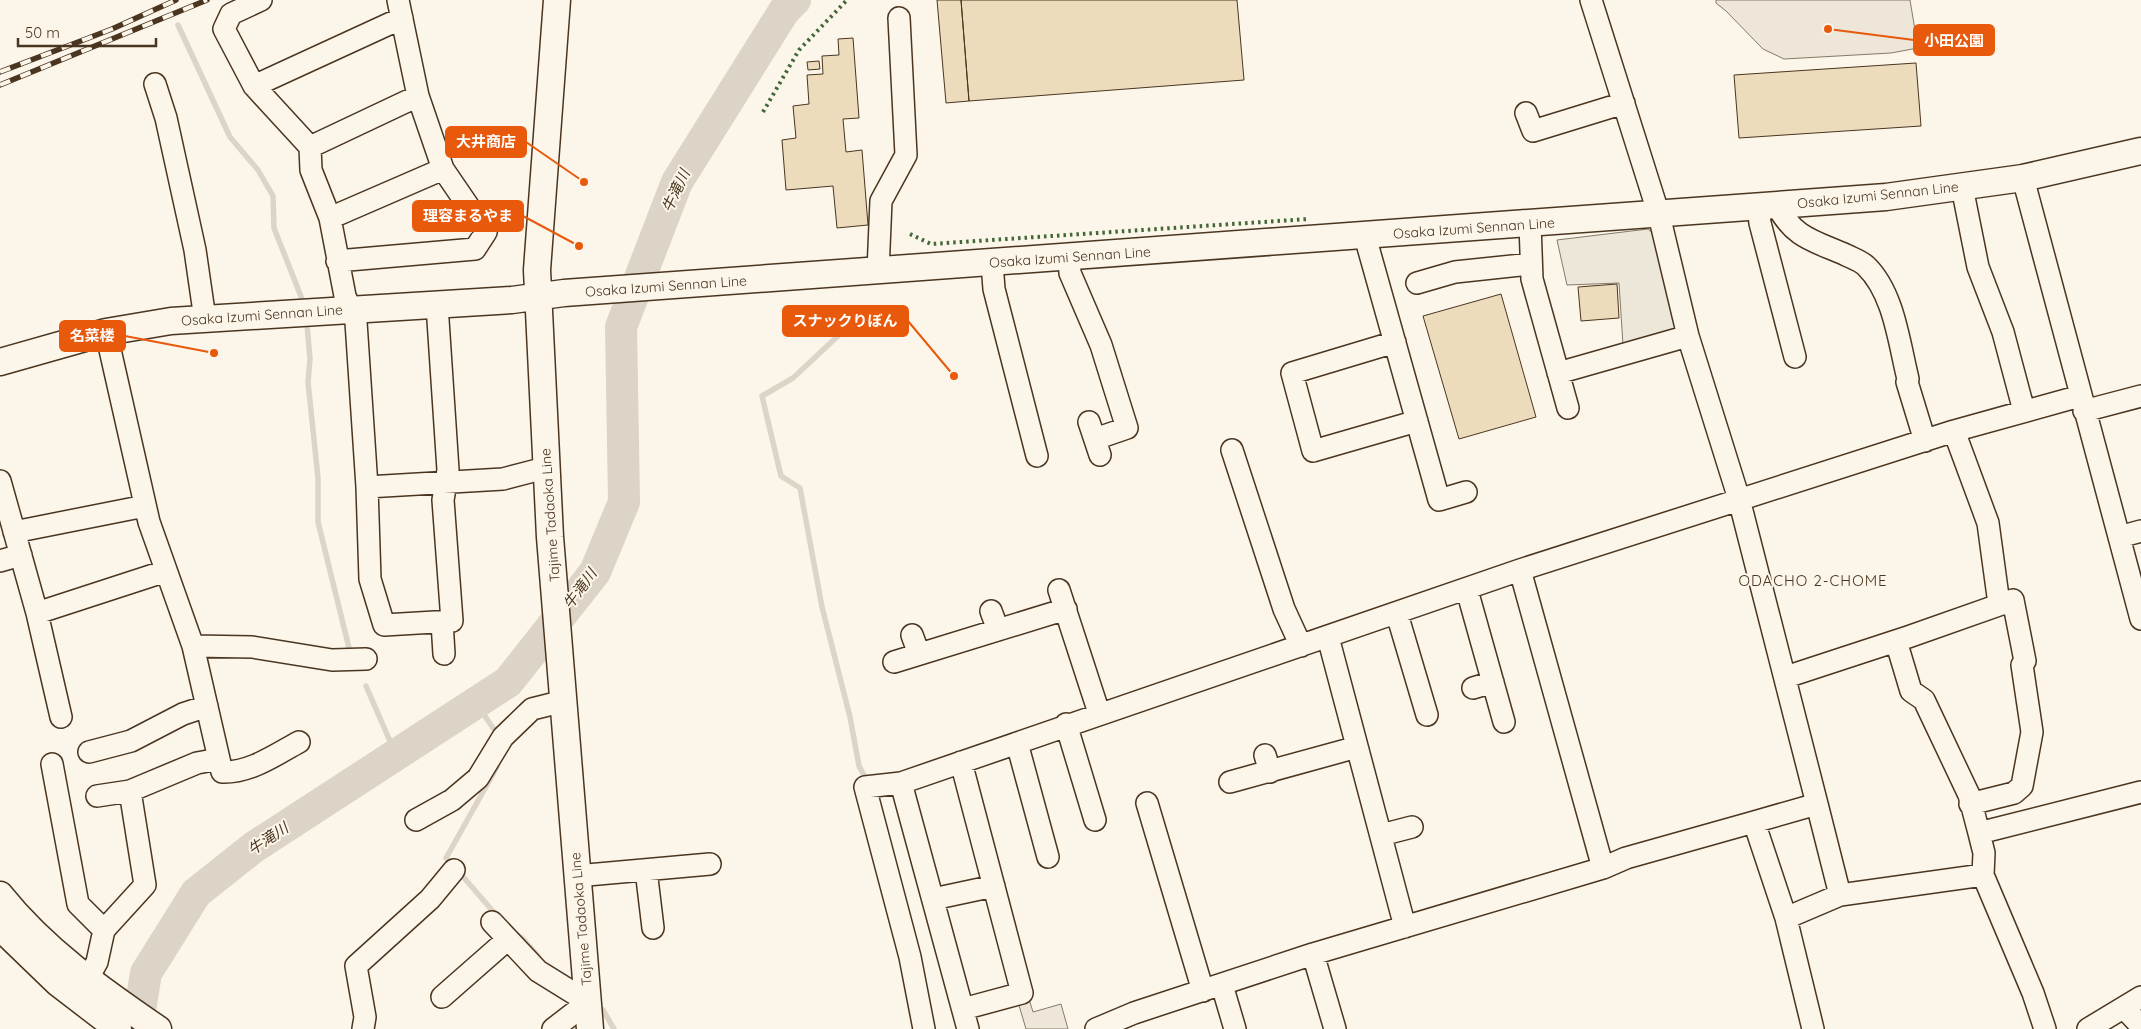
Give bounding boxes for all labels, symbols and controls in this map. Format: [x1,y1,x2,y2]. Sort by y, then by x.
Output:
scale bar [18,15,155,47]
text: 50 m [25,23,60,42]
callout: 小田公園 [1914,25,1994,55]
text: 小田公園 [1924,31,1984,50]
callout: 大井商店 [446,127,526,157]
text: 大井商店 [456,132,516,151]
water label: 牛滝川 [657,165,695,215]
street label: Osaka Izumi Sennan Line [1796,178,1960,212]
callout: 理容まるやま [413,201,523,231]
text: 理容まるやま [423,206,513,225]
street label: Osaka Izumi Sennan Line [1392,213,1556,243]
street label: Osaka Izumi Sennan Line [988,242,1152,272]
street label: Osaka Izumi Sennan Line [584,271,748,301]
street label: Osaka Izumi Sennan Line [180,300,344,330]
callout: スナックりぼん [783,306,908,336]
text: スナックりぼん [792,311,898,330]
callout: 名菜楼 [60,321,125,351]
text: 名菜楼 [69,326,115,345]
street label: Tajime Tadaoka Line [536,447,564,582]
water label: 牛滝川 [559,563,602,612]
district label: ODACHO 2-CHOME [1738,571,1888,590]
water label: 牛滝川 [244,817,293,859]
street label: Tajime Tadaoka Line [566,851,596,987]

